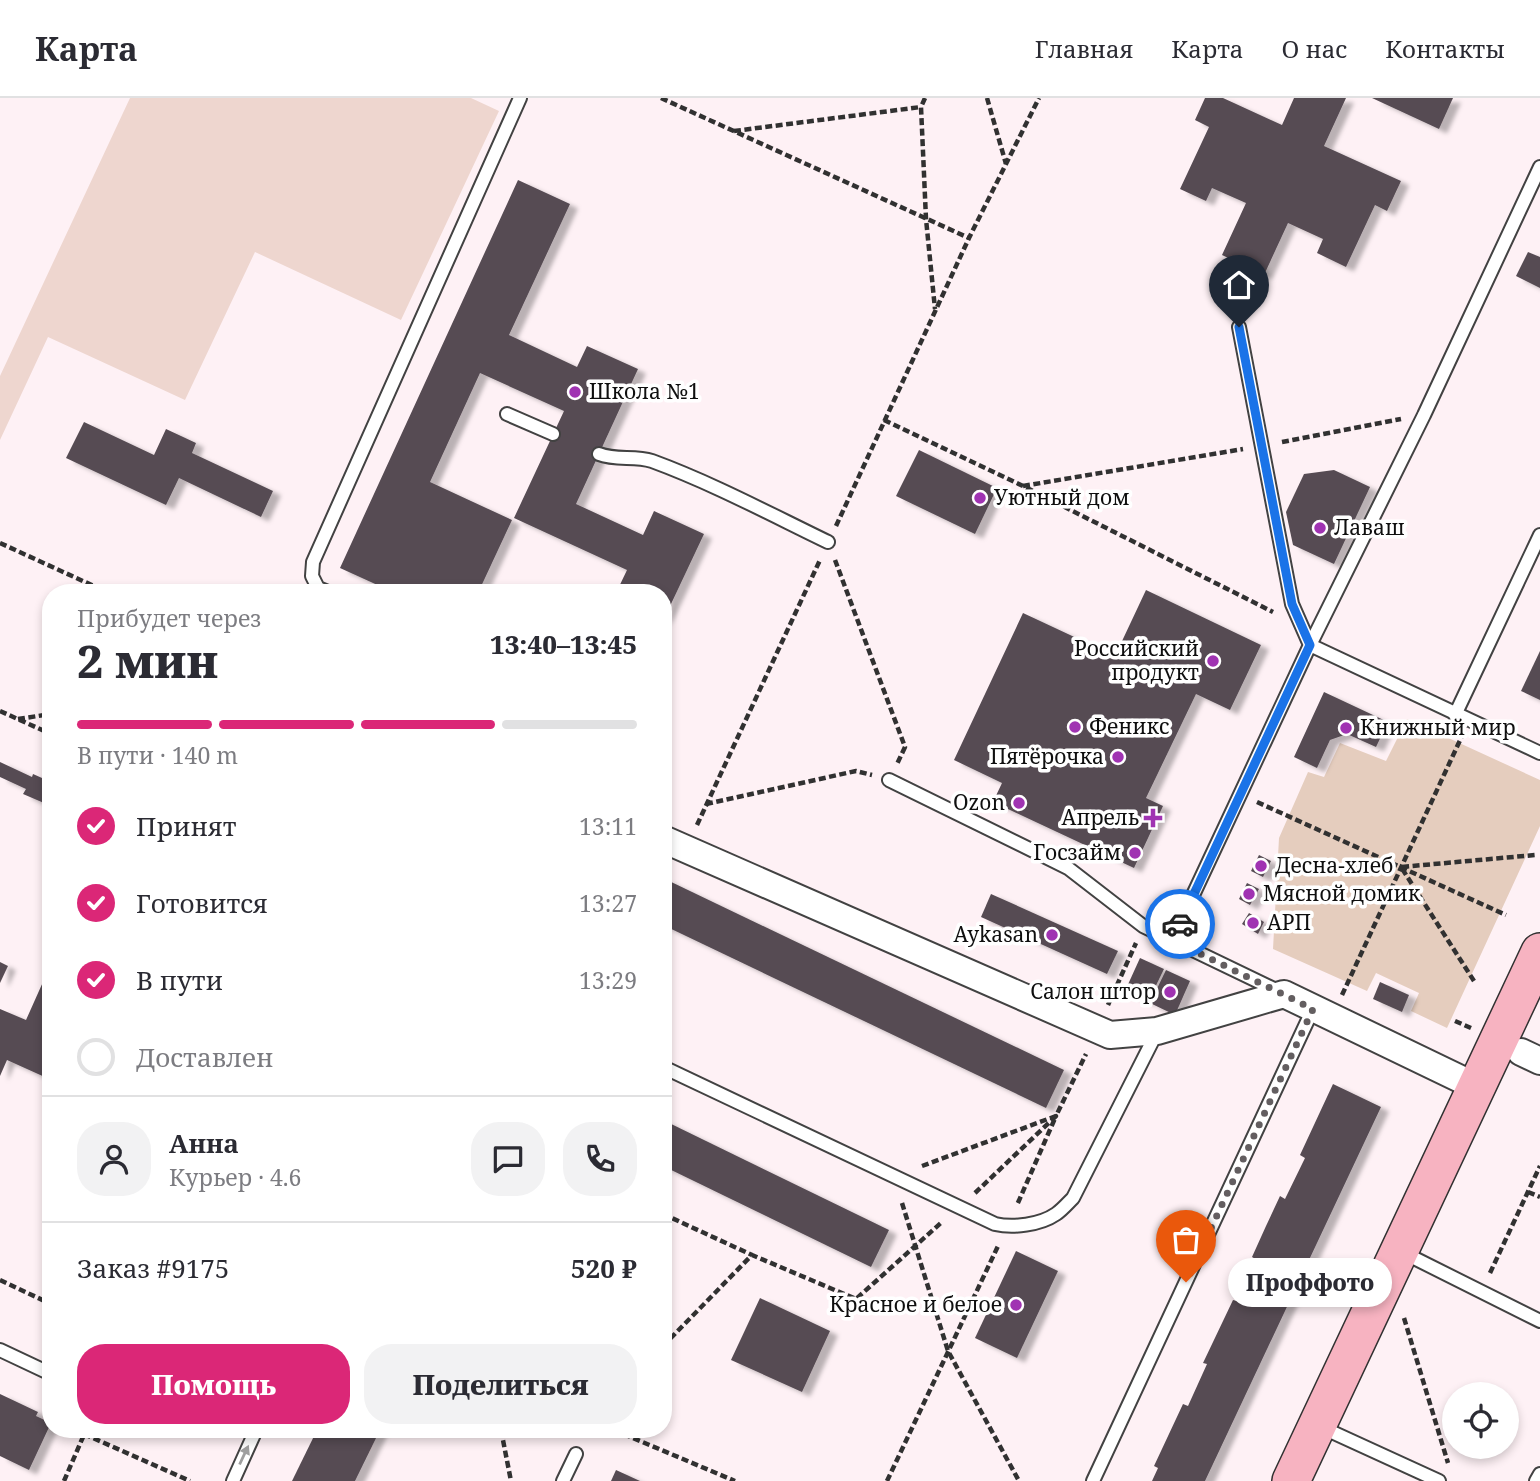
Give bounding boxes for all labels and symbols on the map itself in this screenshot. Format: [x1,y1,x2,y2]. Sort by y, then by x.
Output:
pin [1209,255,1269,327]
place label: Школа №1 [589,377,700,405]
marker: Школа №1 [567,384,583,400]
place label: Уютный дом [994,483,1130,511]
marker: Уютный дом [972,490,988,506]
place label: Лаваш [1334,513,1405,541]
marker: Лаваш [1312,520,1328,536]
place label: Российский продукт [1074,634,1199,686]
marker: Российский продукт [1205,653,1221,669]
place label: Феникс [1089,712,1169,740]
place label: Книжный мир [1360,713,1516,741]
marker: Феникс [1067,719,1083,735]
marker: Книжный мир [1338,720,1354,736]
place label: Пятёрочка [990,742,1104,770]
marker: Пятёрочка [1110,749,1126,765]
place label: Ozon [953,788,1005,816]
marker: Ozon [1011,795,1027,811]
place label: Апрель [1062,803,1139,831]
marker: Апрель [1145,810,1161,826]
place label: Госзайм [1033,838,1121,866]
marker: Госзайм [1127,845,1143,861]
place label: Десна-хлеб [1275,851,1393,879]
marker: Десна-хлеб [1253,858,1269,874]
place label: Мясной домик [1263,879,1421,907]
marker: Мясной домик [1241,886,1257,902]
courier [1145,889,1215,959]
place label: АРП [1267,908,1311,936]
marker: АРП [1245,915,1261,931]
place label: Aykasan [953,920,1038,948]
marker: Aykasan [1044,927,1060,943]
place label: Салон штор [1030,977,1156,1005]
marker: Салон штор [1162,984,1178,1000]
pin [1156,1210,1216,1282]
callout: Проффото [1228,1258,1392,1306]
place label: Красное и белое [829,1290,1002,1318]
marker: Красное и белое [1008,1297,1024,1313]
one-way arrow [239,1445,250,1466]

